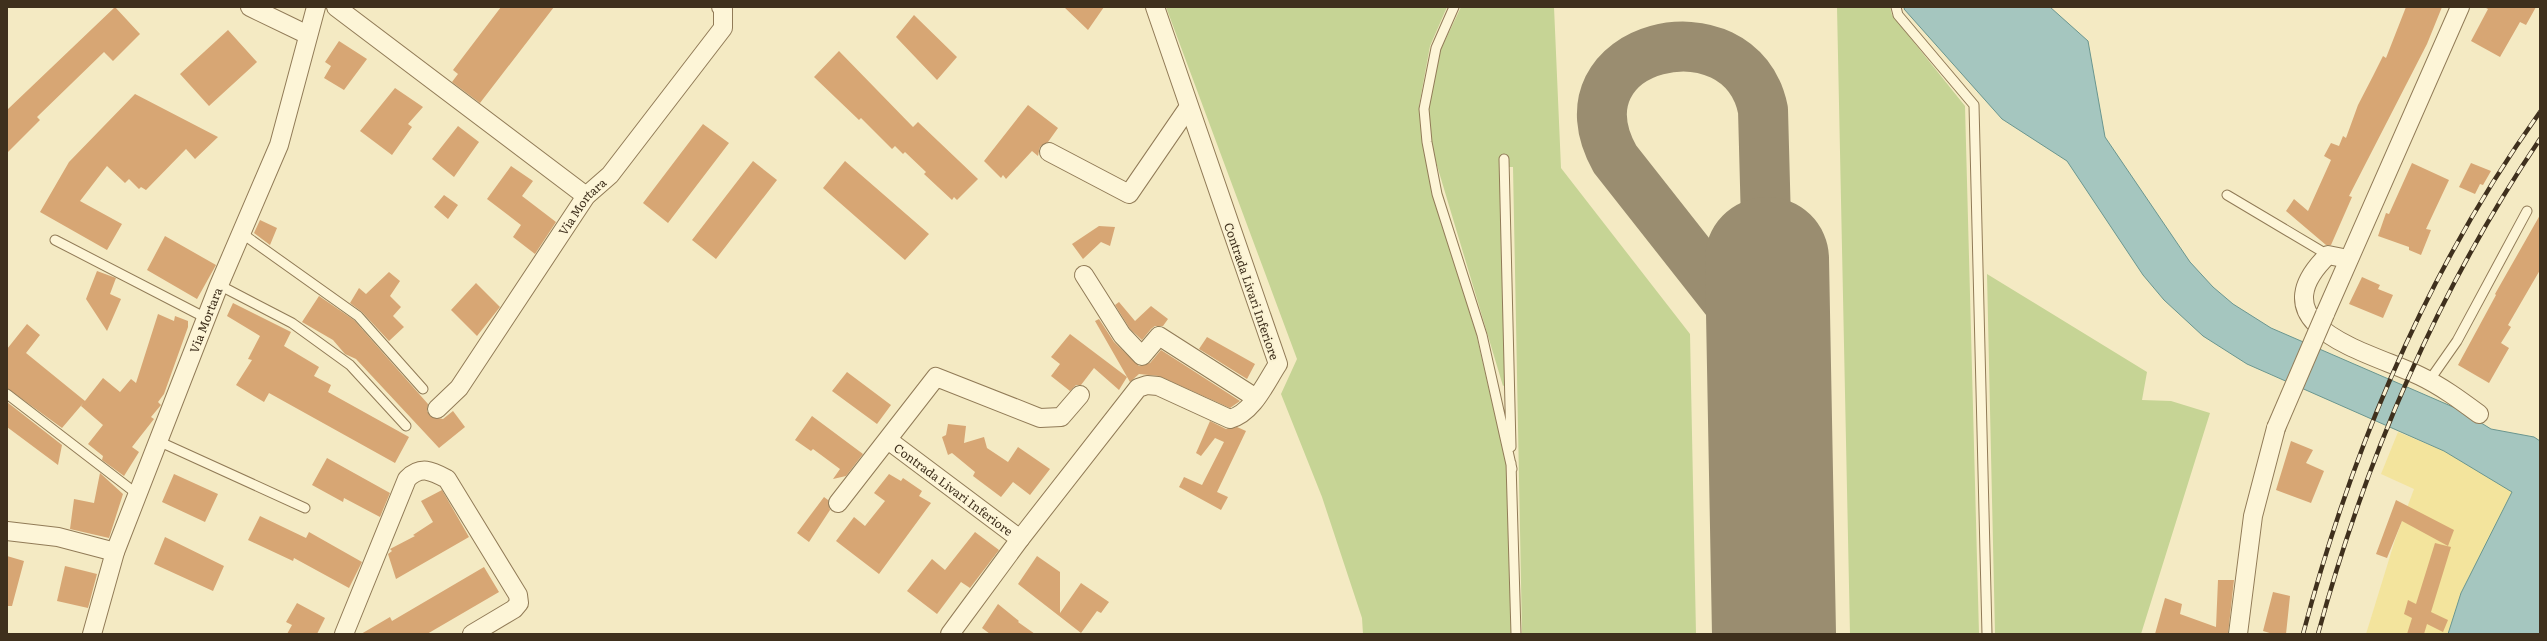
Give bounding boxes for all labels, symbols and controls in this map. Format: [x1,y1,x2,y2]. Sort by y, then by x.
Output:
street label: Via Mortara [554,173,610,239]
street label: Contrada Livari Inferiore [1220,220,1284,362]
street label: Via Mortara [184,284,226,356]
street label: Contrada Livari Inferiore [890,439,1017,540]

